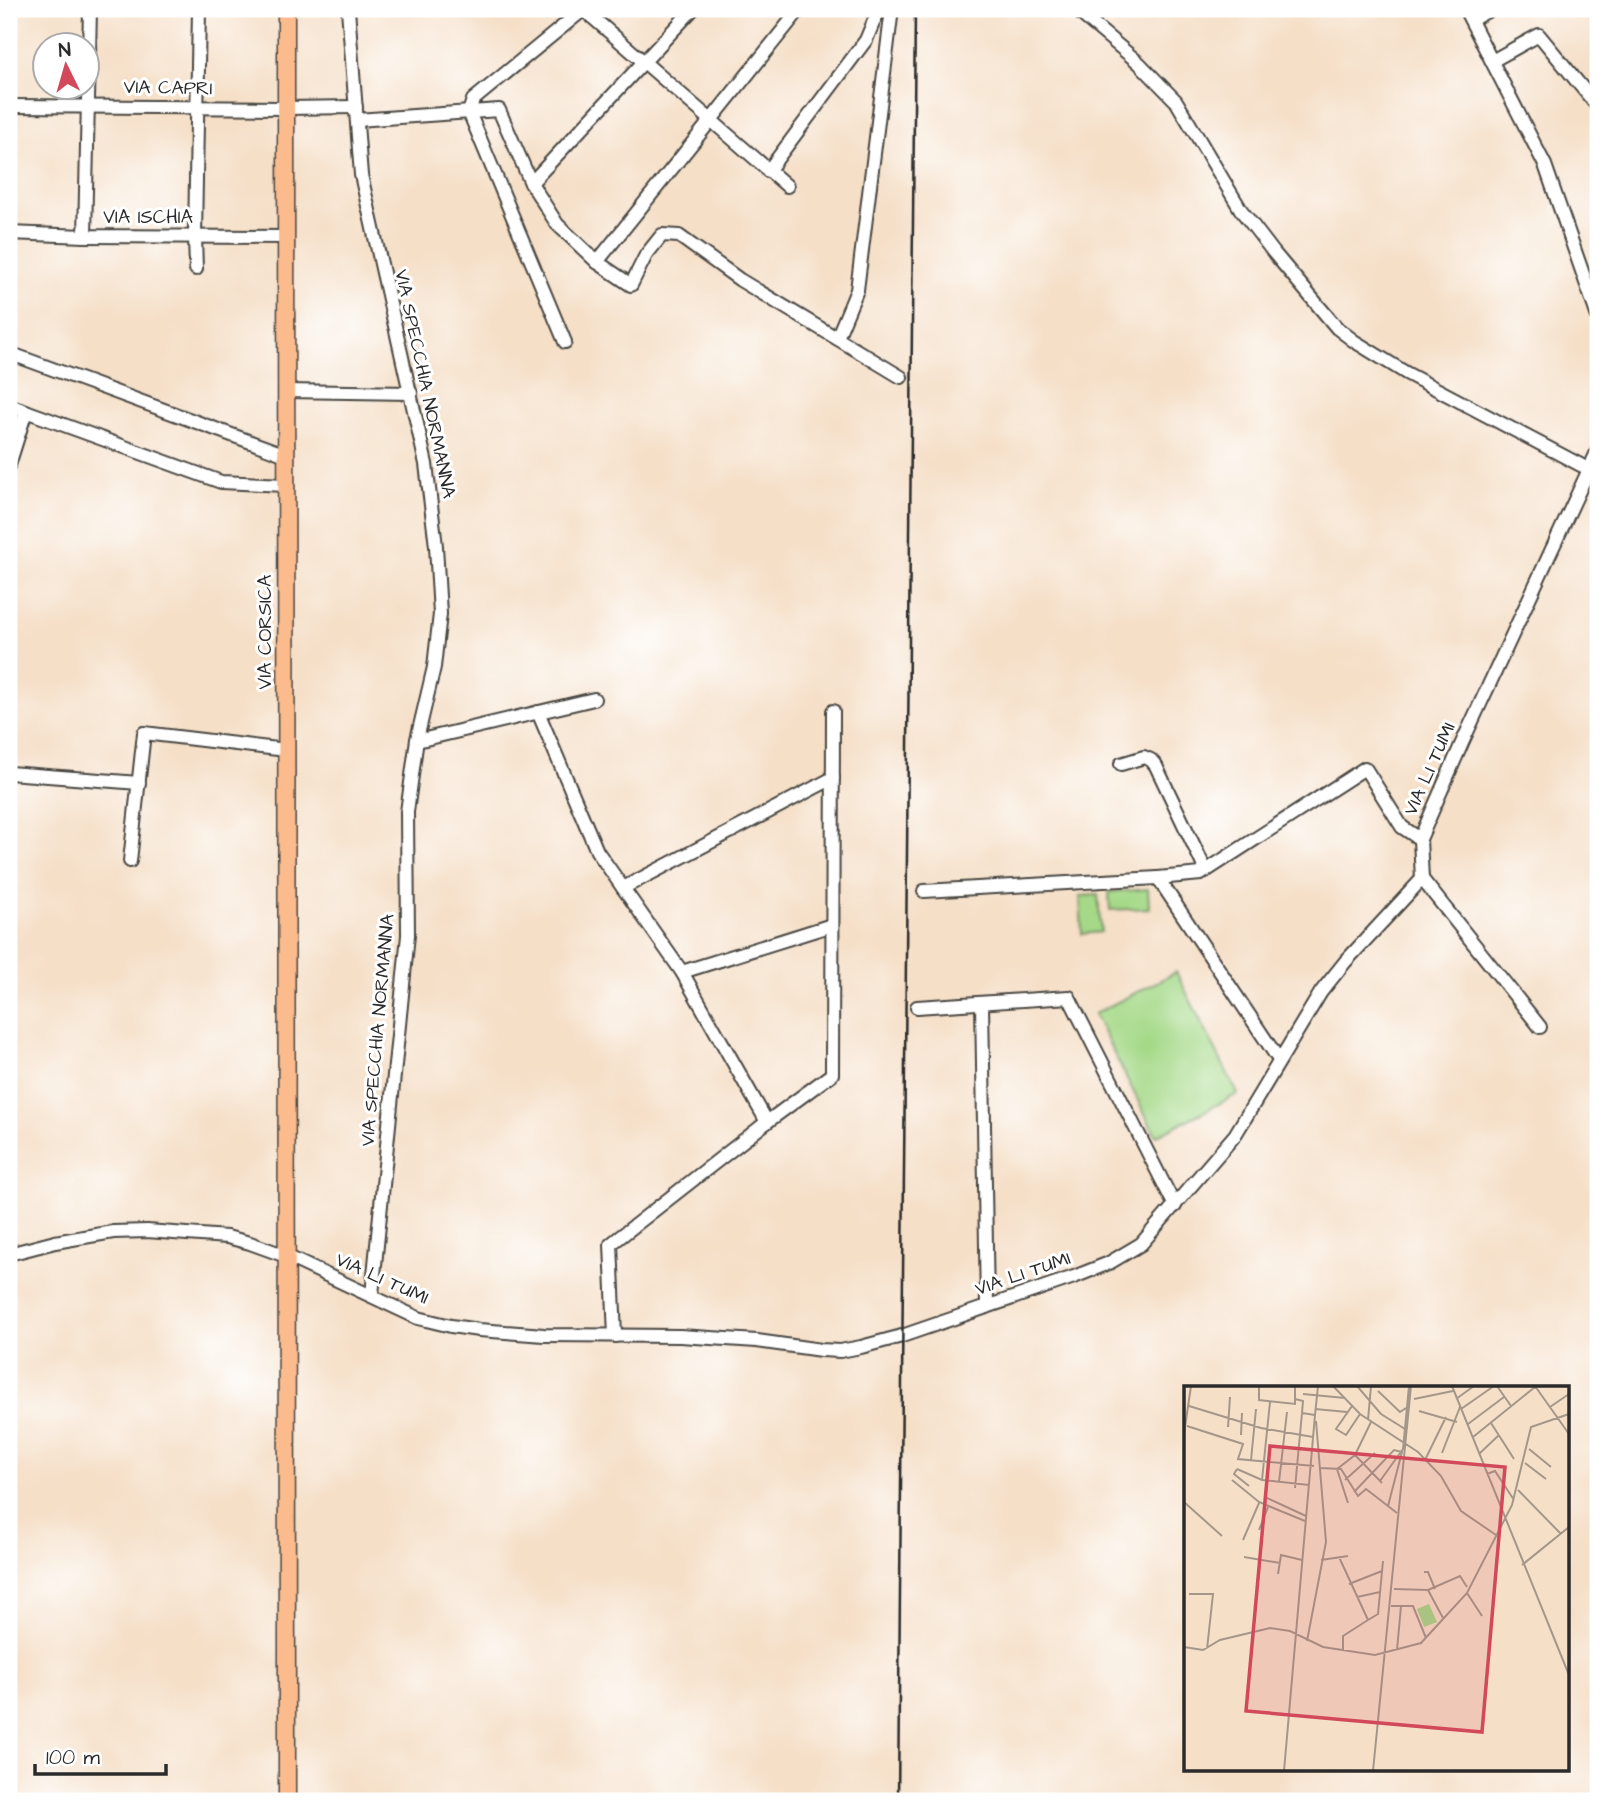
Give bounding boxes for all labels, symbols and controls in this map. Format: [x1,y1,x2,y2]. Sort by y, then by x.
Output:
north arrow [32,32,102,102]
text: N [58,37,72,65]
street label: VIA CAPRI [123,74,213,102]
street label: VIA ISCHIA [103,204,193,231]
street label: VIA SPECCHIA NORMANNA [388,267,462,501]
street label: VIA CORSICA [252,574,279,690]
street label: VIA LI TUMI [1397,718,1463,820]
street label: VIA SPECCHIA NORMANNA [354,913,402,1147]
street label: VIA LI TUMI [972,1245,1074,1303]
street label: VIA LI TUMI [331,1246,433,1312]
inset map [1184,1386,1568,1772]
scale bar [35,1733,166,1777]
text: 100 m [46,1743,101,1772]

